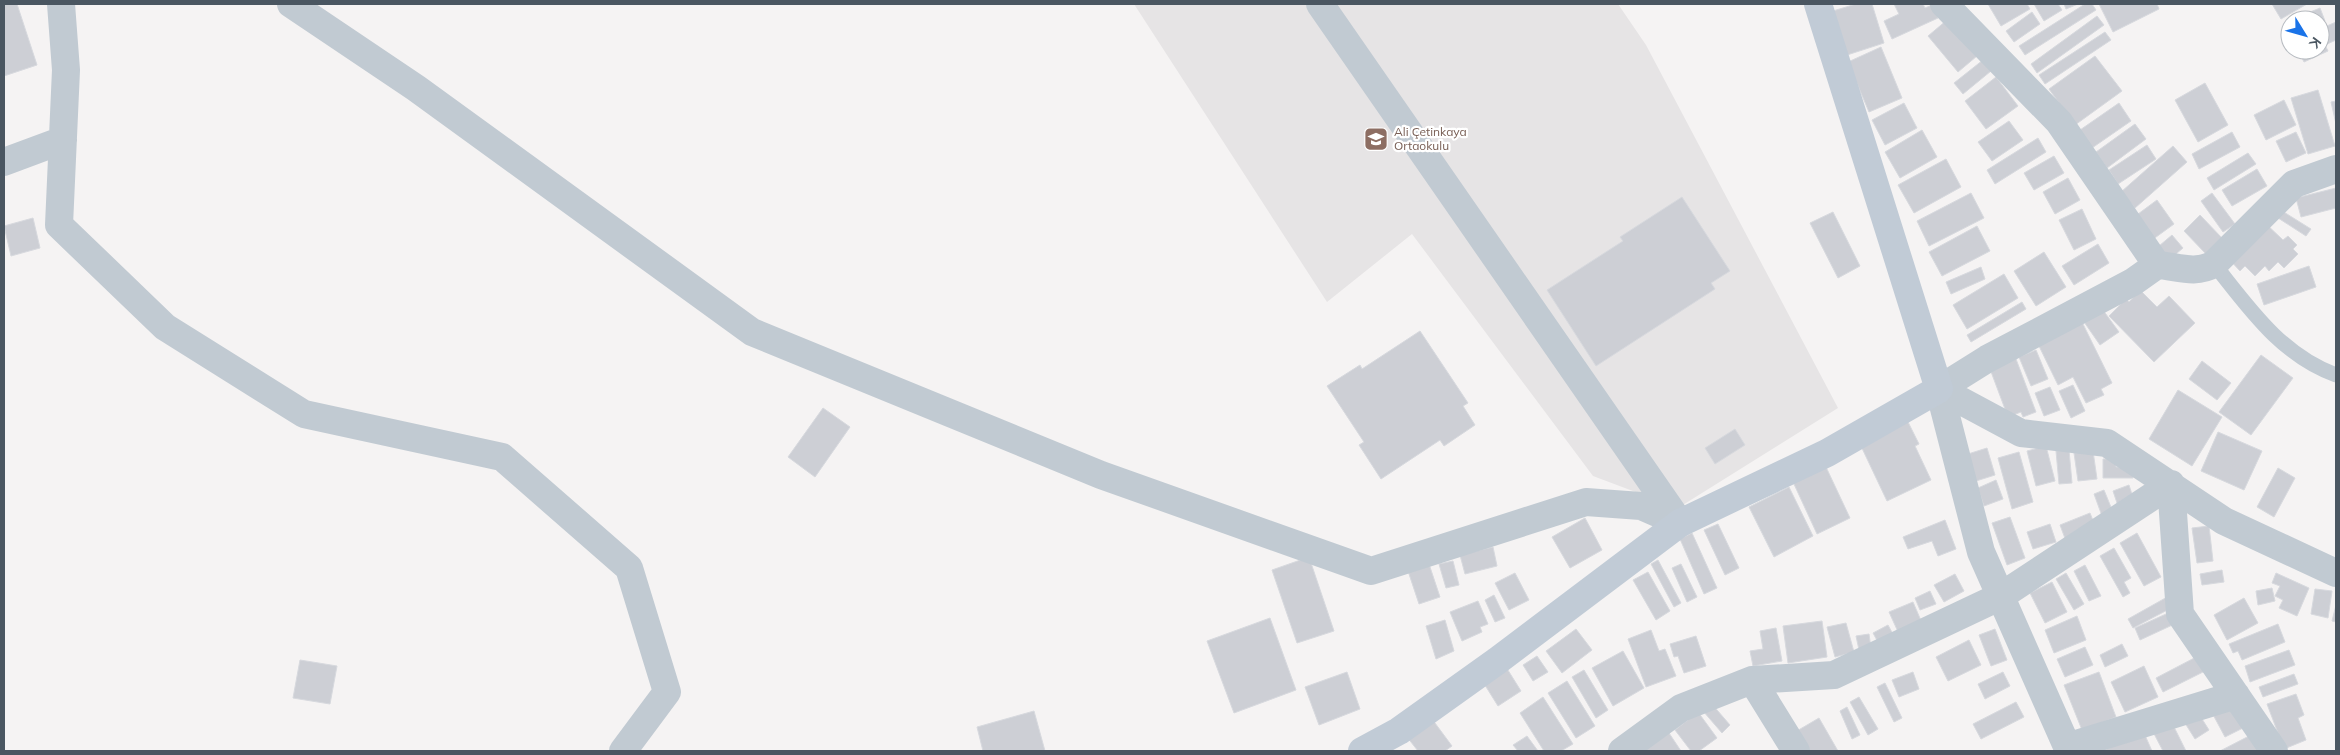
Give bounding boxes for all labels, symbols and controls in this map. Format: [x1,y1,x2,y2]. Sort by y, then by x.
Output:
north arrow [2280,10,2330,60]
text: K [2305,34,2325,53]
place label: Ali Çetinkaya Ortaokulu [1394,124,1467,153]
school or university icon: Ali Çetinkaya Ortaokulu [1363,126,1389,152]

